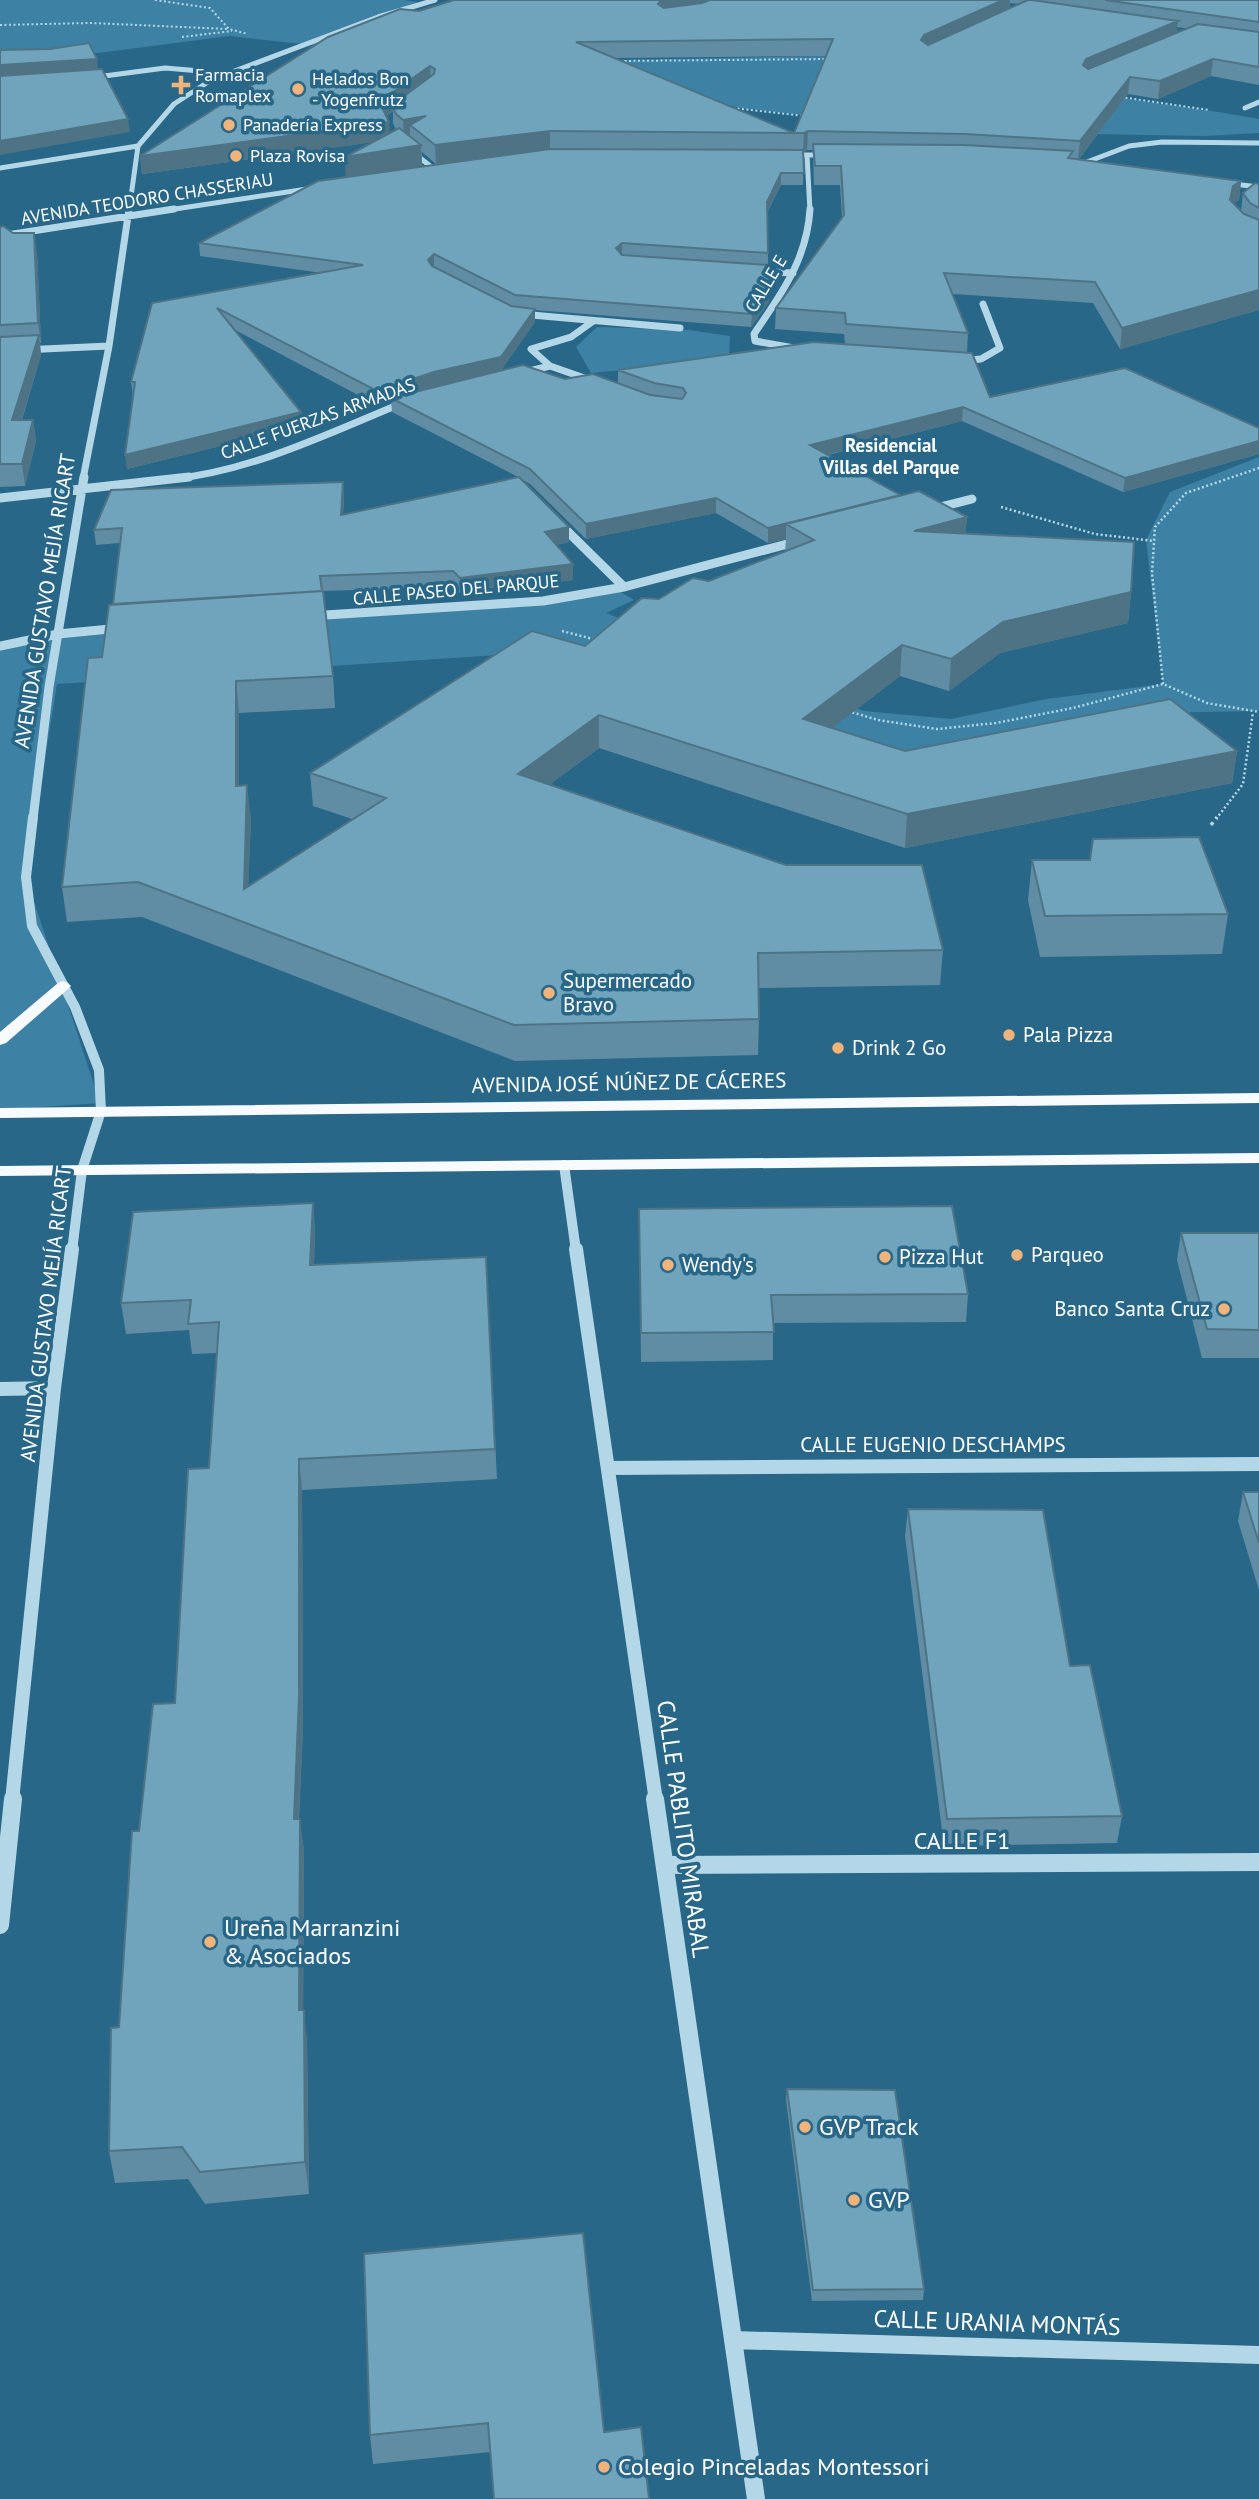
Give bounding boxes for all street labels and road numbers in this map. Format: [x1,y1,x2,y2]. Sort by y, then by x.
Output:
street label: AVENIDA TEODORO CHASSERIAU [19,167,275,230]
street label: CALLE E [739,251,792,317]
street label: CALLE FUERZAS ARMADAS [217,373,418,464]
street label: AVENIDA GUSTAVO MEJÍA RICART [8,451,81,750]
street label: CALLE PASEO DEL PARQUE [352,569,560,610]
street label: AVENIDA JOSÉ NÚÑEZ DE CÁCERES [471,1066,787,1099]
street label: AVENIDA GUSTAVO MEJÍA RICART [14,1164,77,1463]
street label: CALLE EUGENIO DESCHAMPS [800,1431,1066,1458]
street label: CALLE PABLITO MIRABAL [650,1698,717,1960]
street label: CALLE F1 [914,1825,1010,1856]
street label: CALLE URANIA MONTÁS [873,2303,1121,2342]

